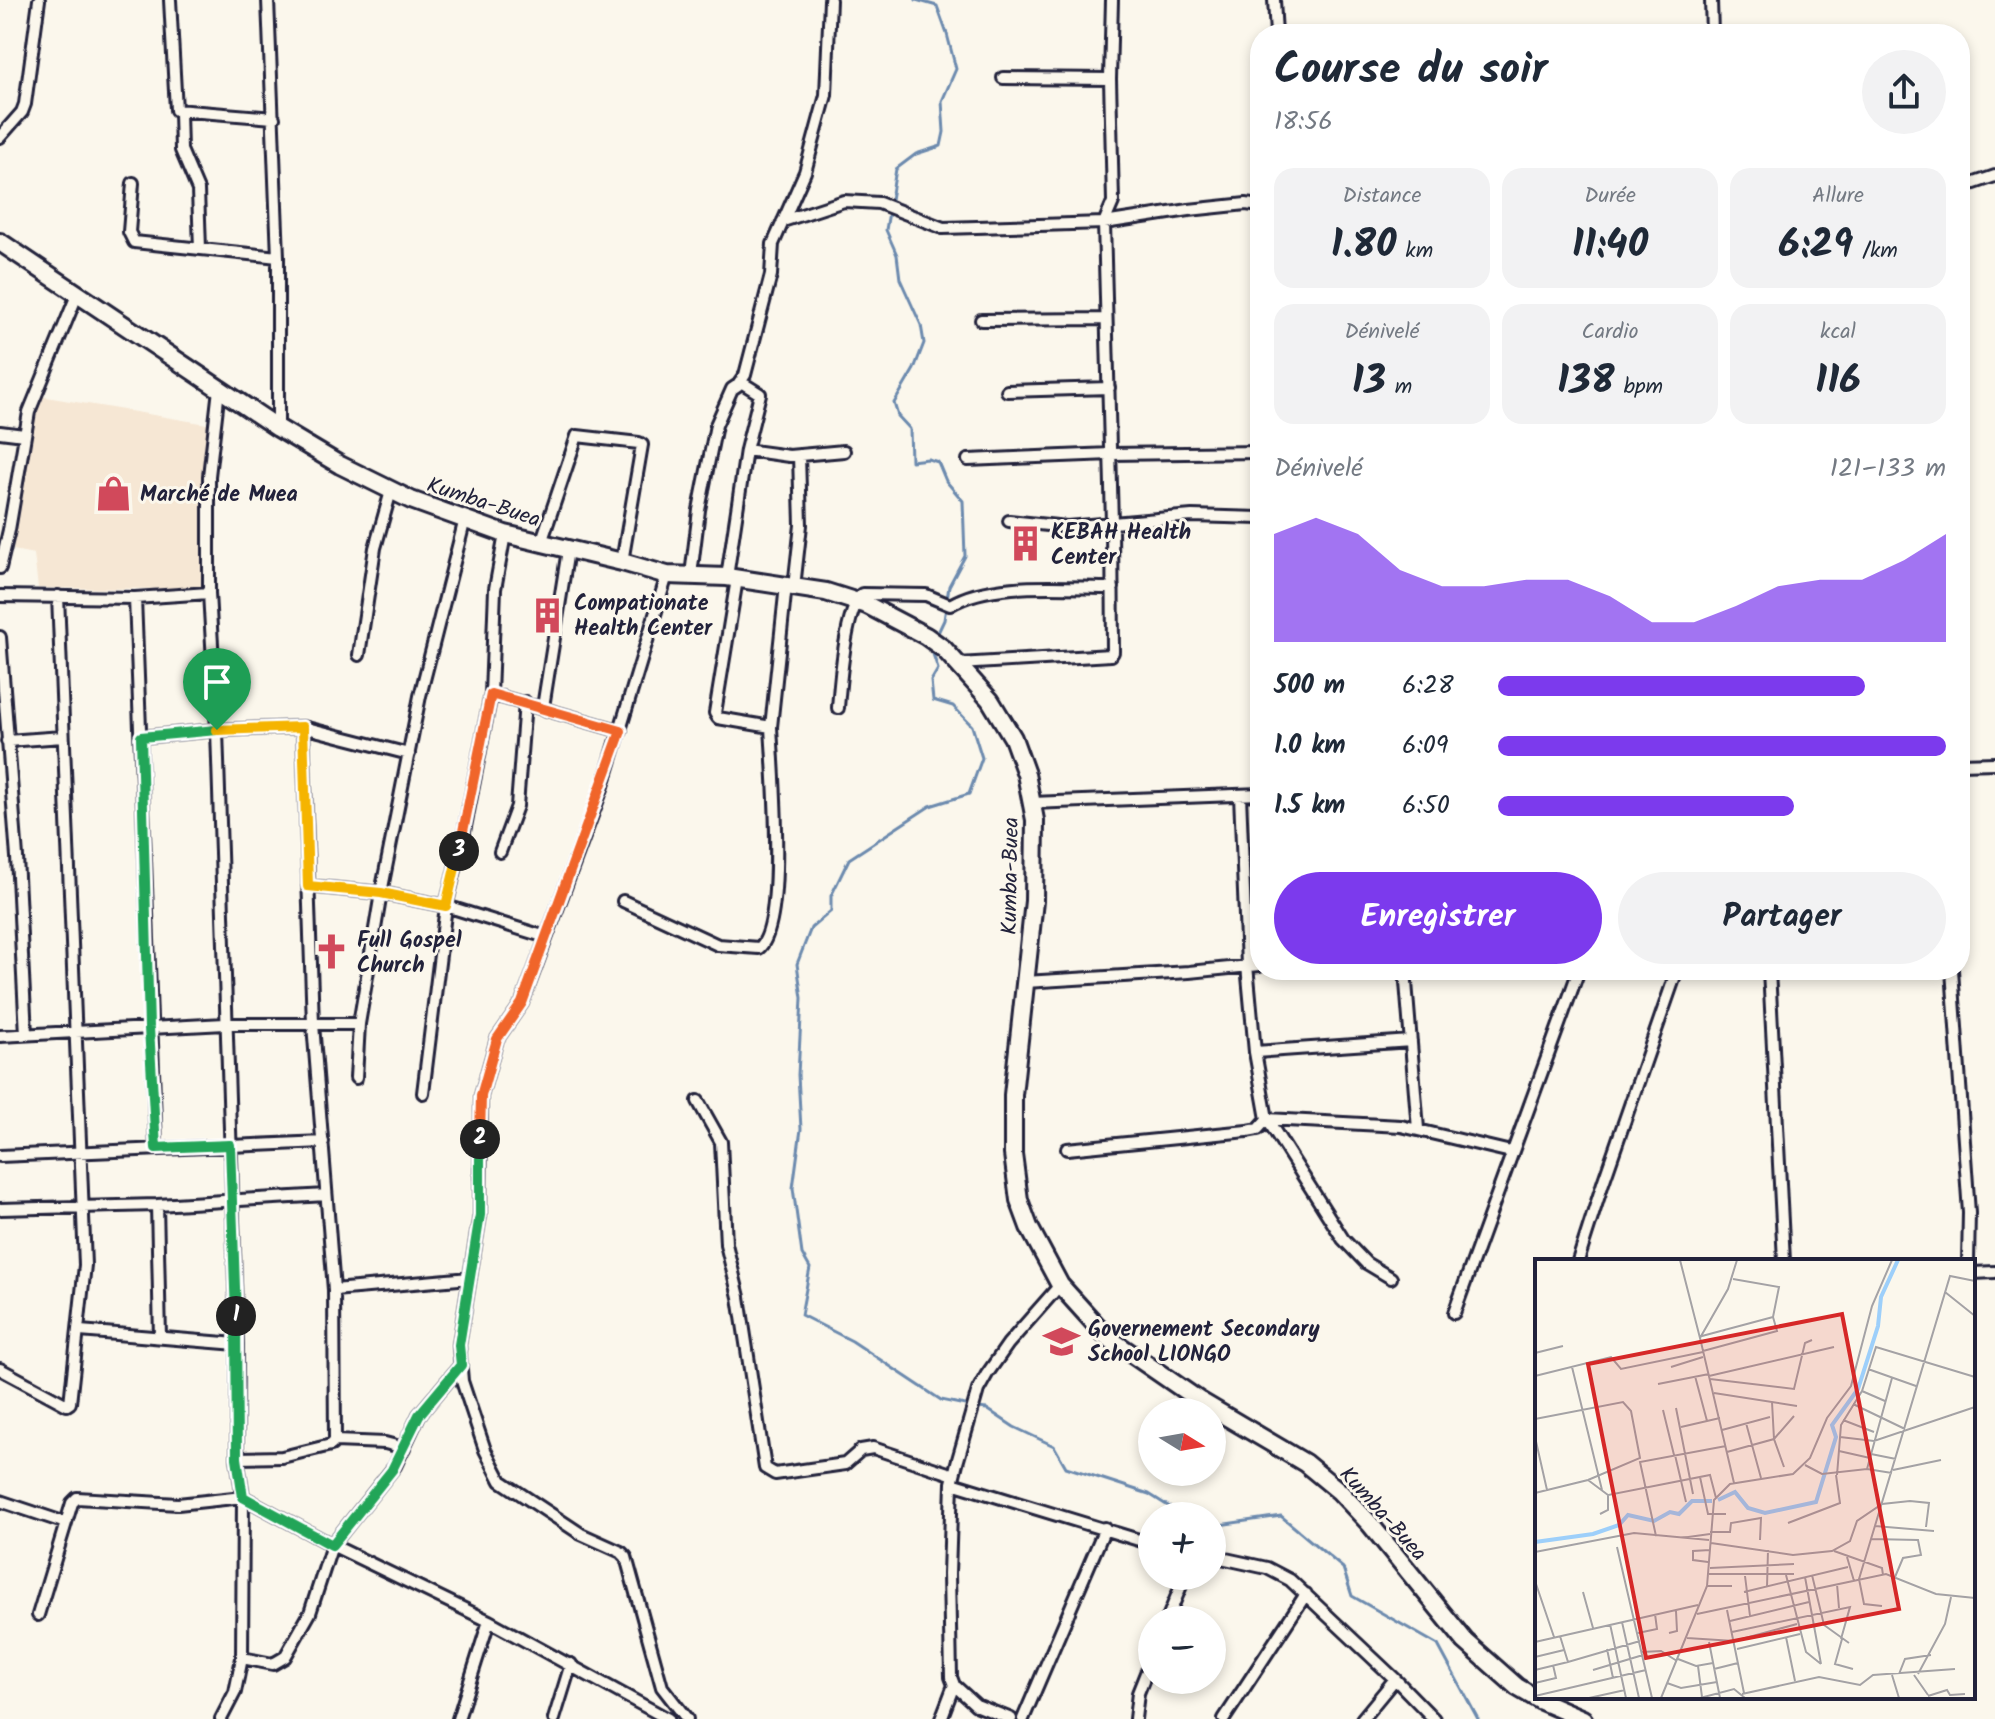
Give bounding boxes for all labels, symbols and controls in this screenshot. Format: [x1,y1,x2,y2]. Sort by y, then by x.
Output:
text: Course du soir [1274,36,1548,106]
button: share [1862,50,1946,134]
text: 18:56 [1274,101,1333,143]
text: Distance [1342,179,1422,214]
text: Durée [1584,179,1636,214]
text: Allure [1812,179,1864,214]
text: 1.80 [1331,214,1397,278]
text: 11:40 [1572,214,1648,278]
text: 6:29 [1778,214,1853,278]
text: km [1397,234,1433,269]
text: /km [1853,234,1898,269]
text: Dénivelé [1345,315,1420,350]
text: Cardio [1582,315,1638,350]
text: kcal [1820,315,1856,350]
text: 13 [1352,350,1386,414]
text: 138 [1557,350,1615,414]
text: 116 [1815,350,1861,414]
text: m [1386,370,1412,405]
text: bpm [1615,370,1663,405]
text: Dénivelé [1274,448,1363,490]
text: 121–133 m [1830,448,1946,490]
street label: Kumba-Buea [422,469,545,538]
shop icon: Marché de Muea [95,474,133,512]
place label: Marché de Muea [140,478,298,513]
place label: KEBAH Health Center [1051,516,1191,576]
building icon: KEBAH Health Center [1006,525,1044,563]
place label: Compationate Health Center [574,587,713,647]
building icon: Compationate Health Center [529,596,567,634]
pin [183,648,251,730]
icon: arrive [195,660,239,704]
text: 500 m [1274,665,1345,707]
text: 6:28 [1402,665,1454,707]
text: 1.0 km [1274,725,1345,767]
text: 6:09 [1402,725,1449,767]
text: 1.5 km [1274,785,1345,827]
text: 6:50 [1402,785,1450,827]
street label: Kumba-Buea [993,817,1030,935]
pin: 3 [439,831,479,871]
text: 3 [453,833,465,868]
button: Enregistrer [1274,872,1602,964]
button: Partager [1618,872,1946,964]
place label: Full Gospel Church [357,924,462,984]
church icon: Full Gospel Church [312,933,350,971]
pin: 2 [460,1119,500,1159]
text: 2 [474,1121,486,1156]
inset map [1535,1259,1975,1699]
pin: 1 [216,1296,256,1336]
text: 1 [233,1298,239,1333]
place label: Governement Secondary School LIONGO [1088,1313,1320,1373]
school or university icon: Governement Secondary School LIONGO [1043,1322,1081,1360]
north arrow [1138,1398,1226,1486]
map controls [1138,1398,1226,1694]
street label: Kumba-Buea [1330,1459,1435,1570]
button: + [1138,1502,1226,1590]
button: − [1138,1606,1226,1694]

